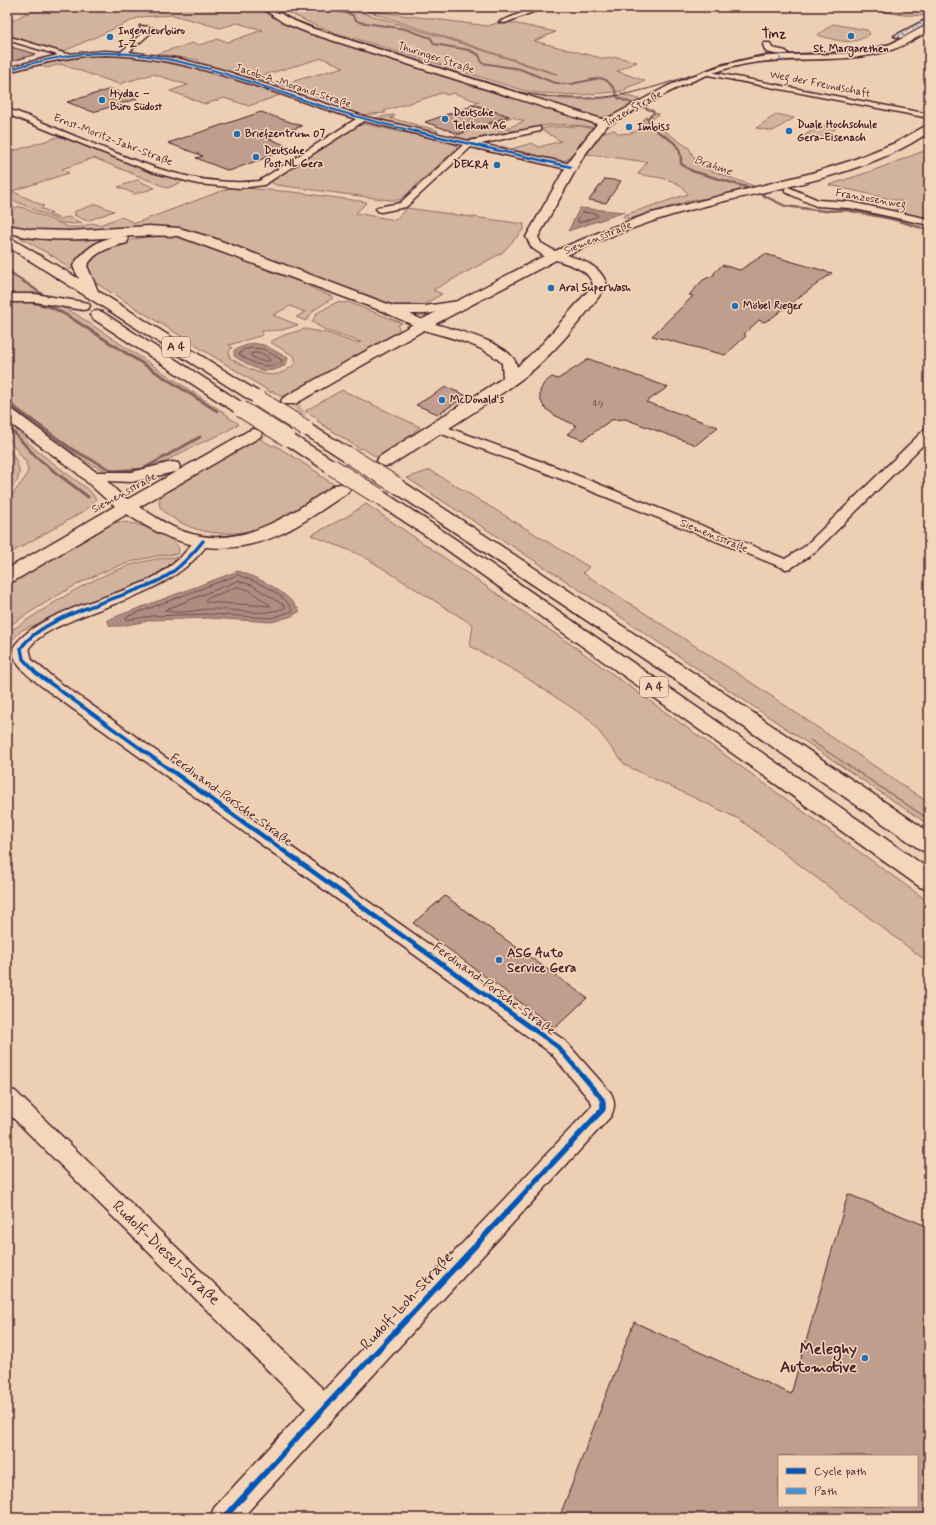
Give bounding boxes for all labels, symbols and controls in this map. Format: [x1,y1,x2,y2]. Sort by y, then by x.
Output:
place label: Ingenieurbüro I-Z [118,24,185,51]
district label: Tinz [762,25,786,43]
marker: St. Margarethen [846,31,856,41]
marker: Ingenieurbüro I-Z [105,32,115,42]
street label: Thüringer Straße [395,39,477,78]
place label: St. Margarethen [813,42,889,58]
street label: Jacob-A.-Morand-Straße [233,61,353,112]
street label: Weg der Freundschaft [768,67,871,103]
place label: Hydac – Büro Südost [110,87,162,114]
street label: Tinzer Straße [601,87,665,131]
marker: Hydac – Büro Südost [97,95,107,105]
place label: Deutsche Telekom AG [453,106,507,133]
street label: Ernst-Moritz-Jahr-Straße [51,111,175,169]
marker: Deutsche Telekom AG [440,114,450,124]
place label: Duale Hochschule Gera-Eisenach [797,118,877,145]
place label: Imbiss [637,120,670,134]
marker: Imbiss [624,122,634,132]
marker: Duale Hochschule Gera-Eisenach [784,126,794,136]
place label: Briefzentrum 07 [245,127,325,141]
marker: Briefzentrum 07 [232,129,242,139]
place label: Deutsche Post NL Gera [264,144,324,171]
marker: Deutsche Post NL Gera [251,152,261,162]
water label: Brahme [692,152,735,180]
place label: DEKRA [453,158,489,172]
marker: DEKRA [492,160,502,170]
street label: Franzosenweg [834,186,907,214]
street label: Siemensstraße [562,218,635,258]
place label: Aral SuperWash [559,281,631,295]
marker: Aral SuperWash [546,283,556,293]
place label: Möbel Rieger [743,299,803,315]
marker: Möbel Rieger [730,301,740,311]
road number: A 4 [162,337,190,357]
place label: McDonald's [450,393,504,407]
marker: McDonald's [437,395,447,405]
house number: 49 [593,399,603,410]
street label: Siemensstraße [89,469,159,517]
street label: Siemensstraße [678,516,751,556]
road number: A 4 [640,677,668,697]
street label: Ferdinand-Porsche-Straße [166,750,296,850]
street label: Ferdinand-Porsche-Straße [429,939,559,1039]
place label: ASG Auto Service Gera [507,945,576,977]
marker: ASG Auto Service Gera [494,955,504,965]
street label: Rudolf-Diesel-Straße [107,1196,225,1310]
street label: Rudolf-Loh-Straße [356,1247,458,1355]
place label: Meleghy Automotive [780,1339,857,1378]
marker: Meleghy Automotive [860,1353,870,1363]
legend [778,1455,918,1507]
text: Cycle path [814,1464,866,1480]
text: Path [814,1484,837,1500]

